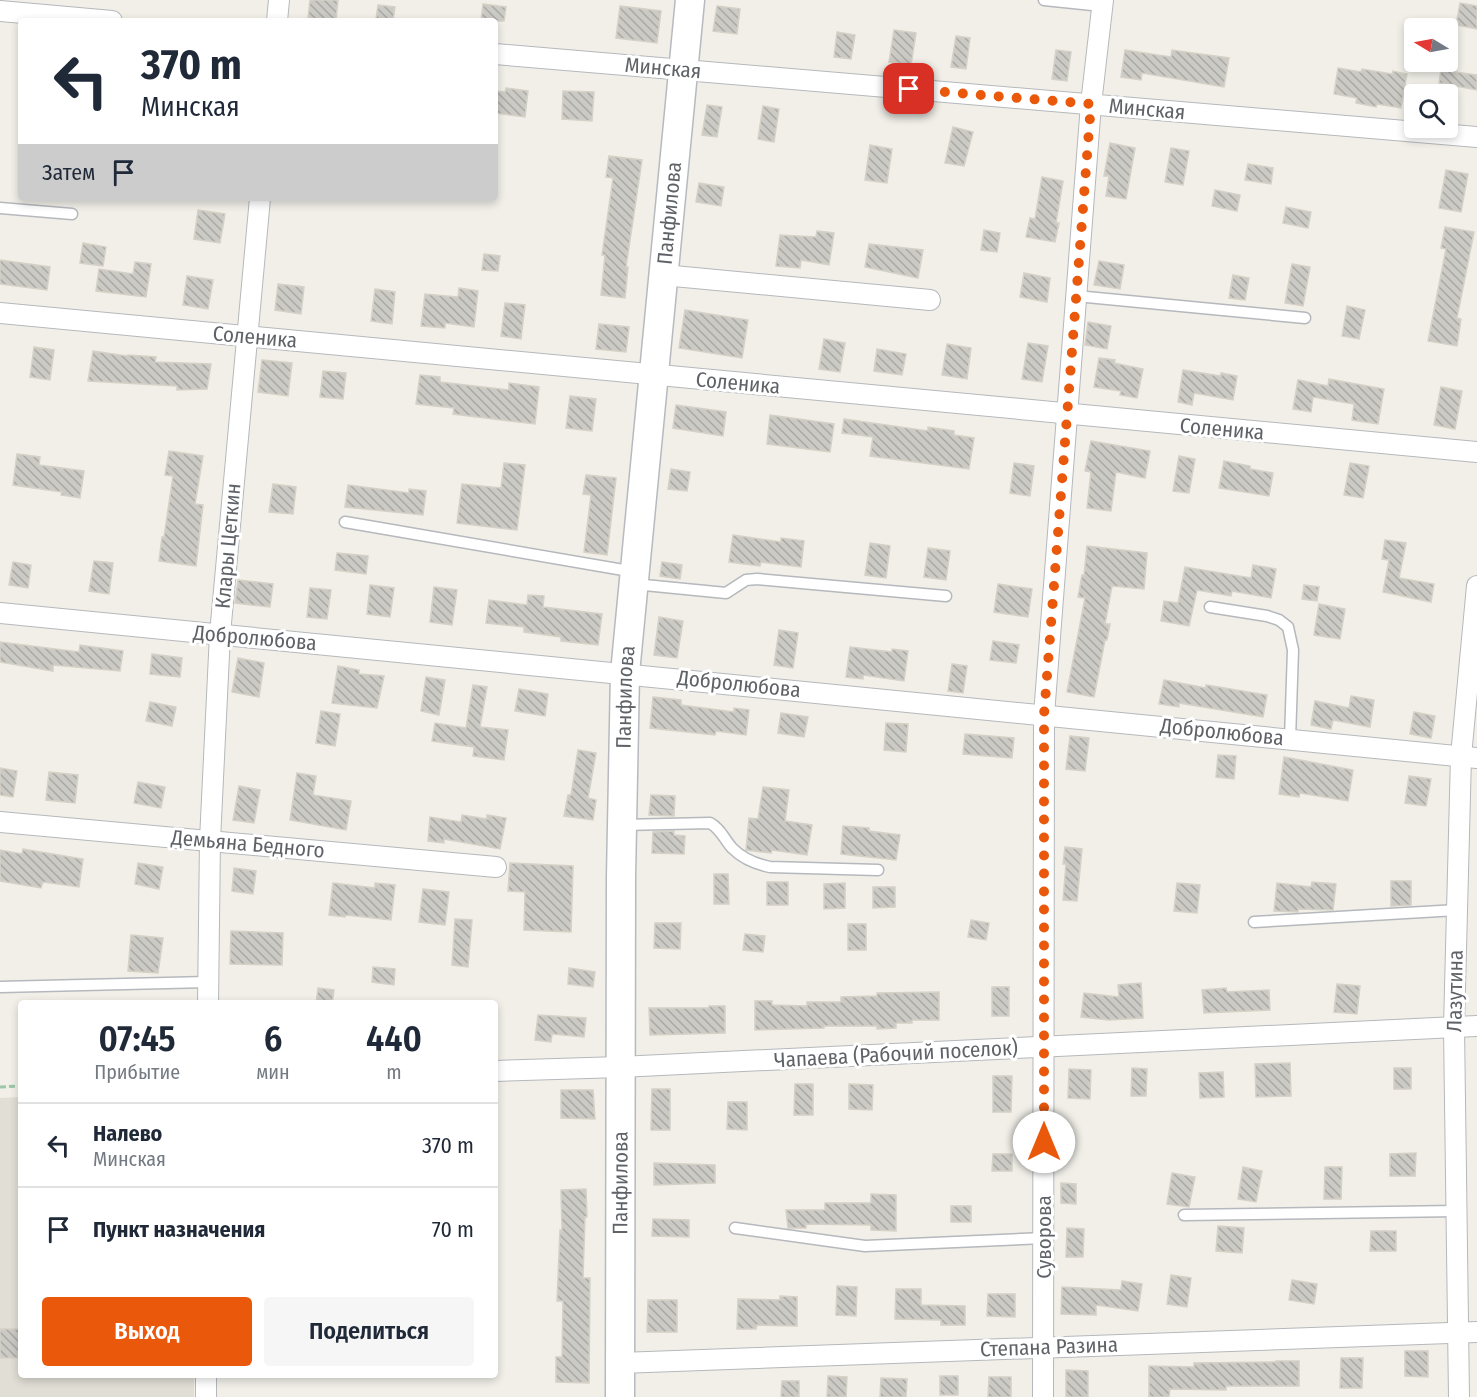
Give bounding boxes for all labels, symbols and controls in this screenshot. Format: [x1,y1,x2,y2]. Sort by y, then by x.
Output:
north arrow [1404,18,1458,72]
map controls [1404,18,1458,138]
text: 370 m [141,40,242,90]
icon: left [42,42,120,120]
street label: Минская [624,52,702,84]
pin [883,63,934,114]
icon: arrive [892,72,925,105]
button: search [1404,84,1458,138]
text: Минская [141,91,240,123]
street label: Минская [1108,93,1186,125]
icon: arrive [107,156,140,189]
text: Затем [42,159,95,186]
street label: Панфилова [652,160,687,266]
street label: Соленика [212,320,298,354]
street label: Соленика [695,366,781,400]
street label: Соленика [1179,412,1265,446]
street label: Клары Цеткин [210,482,246,610]
street label: Добролюбова [191,620,318,656]
street label: Панфилова [611,644,641,749]
street label: Добролюбова [675,664,802,703]
street label: Добролюбова [1158,712,1285,751]
street label: Демьяна Бедного [169,824,326,864]
street label: Лазутина [1441,950,1469,1032]
text: 07:45 [99,1017,176,1061]
text: 6 [264,1017,282,1061]
text: 440 [366,1017,422,1061]
street label: Чапаева (Рабочий поселок) [773,1035,1019,1073]
text: Прибытие [94,1060,180,1084]
text: мин [256,1060,290,1084]
text: m [386,1060,402,1084]
position arrow [1012,1110,1076,1174]
text: Налево [93,1120,162,1147]
icon: left [42,1129,75,1162]
street label: Панфилова [607,1131,634,1235]
text: 370 m [422,1132,474,1159]
text: Минская [93,1147,166,1171]
street label: Суворова [1031,1195,1057,1279]
icon: arrive [42,1213,75,1246]
text: Пункт назначения [93,1216,265,1243]
text: 70 m [432,1216,474,1243]
button: Выход [42,1297,252,1366]
button: Поделиться [264,1297,474,1366]
street label: Степана Разина [980,1332,1118,1362]

